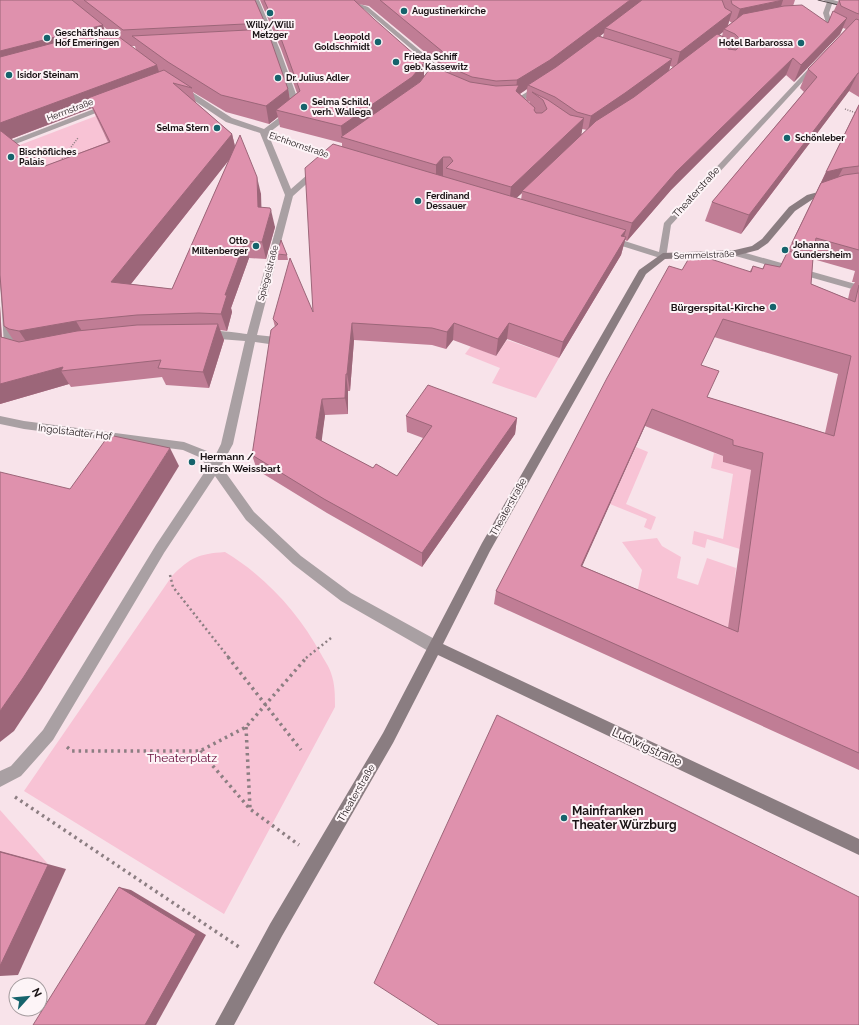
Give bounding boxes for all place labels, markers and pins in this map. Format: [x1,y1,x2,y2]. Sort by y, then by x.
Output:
marker: Augustinerkirche [399,6,409,16]
place label: Augustinerkirche [412,6,487,16]
marker: Willy/Willi Metzger [265,8,275,18]
place label: Willy/Willi Metzger [246,20,294,40]
place label: Geschäftshaus Hof Emeringen [55,28,119,48]
place label: Leopold Goldschmidt [314,32,371,52]
marker: Geschäftshaus Hof Emeringen [42,33,52,43]
marker: Leopold Goldschmidt [373,37,383,47]
place label: Hotel Barbarossa [719,38,793,48]
marker: Hotel Barbarossa [796,38,806,48]
place label: Frieda Schiff geb. Kassewitz [404,52,469,72]
marker: Frieda Schiff geb. Kassewitz [391,57,401,67]
marker: Isidor Steinam [4,70,14,80]
place label: Isidor Steinam [17,70,78,80]
marker: Dr. Julius Adler [273,73,283,83]
place label: Dr. Julius Adler [286,73,350,83]
place label: Selma Schild, verh. Wallega [312,97,371,117]
marker: Selma Schild, verh. Wallega [299,102,309,112]
place label: Selma Stern [156,123,209,133]
marker: Selma Stern [212,123,222,133]
marker: Schönleber [782,133,792,143]
place label: Schönleber [795,133,845,143]
place label: Bischöfliches Palais [19,147,77,167]
marker: Bischöfliches Palais [6,152,16,162]
place label: Ferdinand Dessauer [426,191,470,211]
marker: Ferdinand Dessauer [413,196,423,206]
place label: Otto Miltenberger [192,236,249,256]
place label: Johanna Gundersheim [793,240,851,260]
marker: Otto Miltenberger [251,241,261,251]
marker: Johanna Gundersheim [780,245,790,255]
place label: Bürgerspital-Kirche [671,302,765,313]
marker: Bürgerspital-Kirche [768,302,778,312]
place label: Hermann / Hirsch Weissbart [200,451,281,474]
marker: Hermann / Hirsch Weissbart [187,457,197,467]
place label: Mainfranken Theater Würzburg [572,804,677,832]
marker: Mainfranken Theater Würzburg [559,813,569,823]

